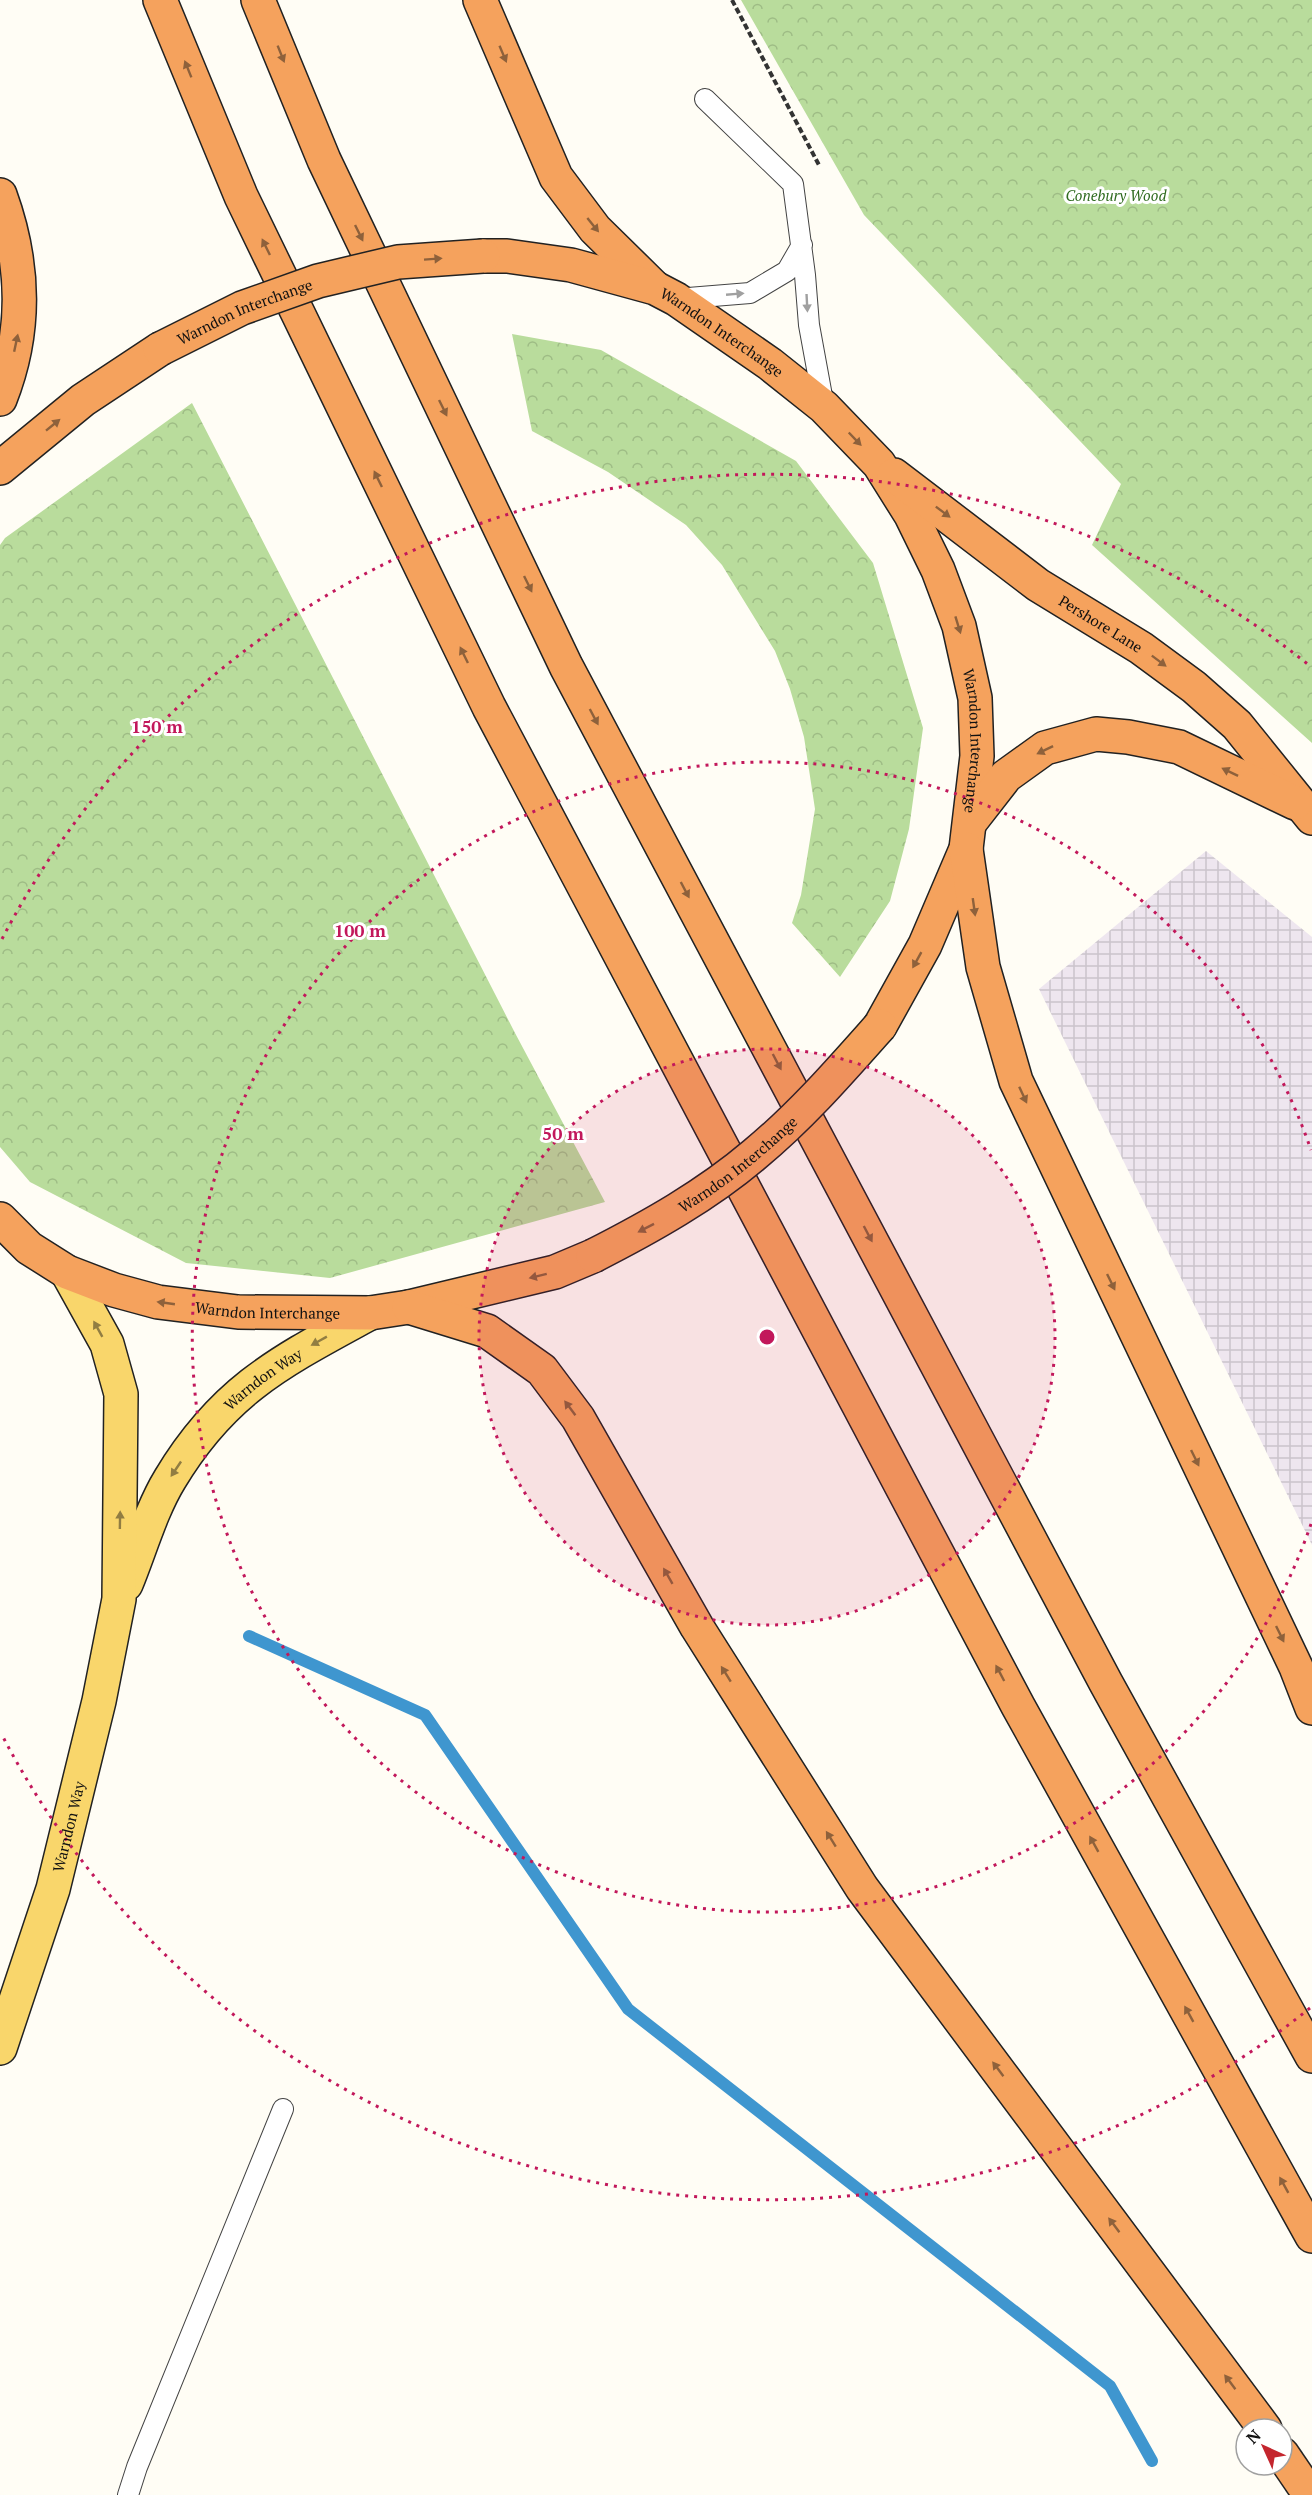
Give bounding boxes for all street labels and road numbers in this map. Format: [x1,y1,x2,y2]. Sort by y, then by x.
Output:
street label: Warndon Interchange [174,274,315,349]
street label: Warndon Interchange [657,283,788,381]
street label: Pershore Lane [1055,590,1147,657]
street label: Warndon Interchange [959,667,987,814]
street label: Warndon Interchange [675,1111,801,1216]
street label: Warndon Interchange [194,1297,340,1323]
street label: Warndon Way [219,1343,306,1414]
street label: Warndon Way [48,1779,89,1874]

